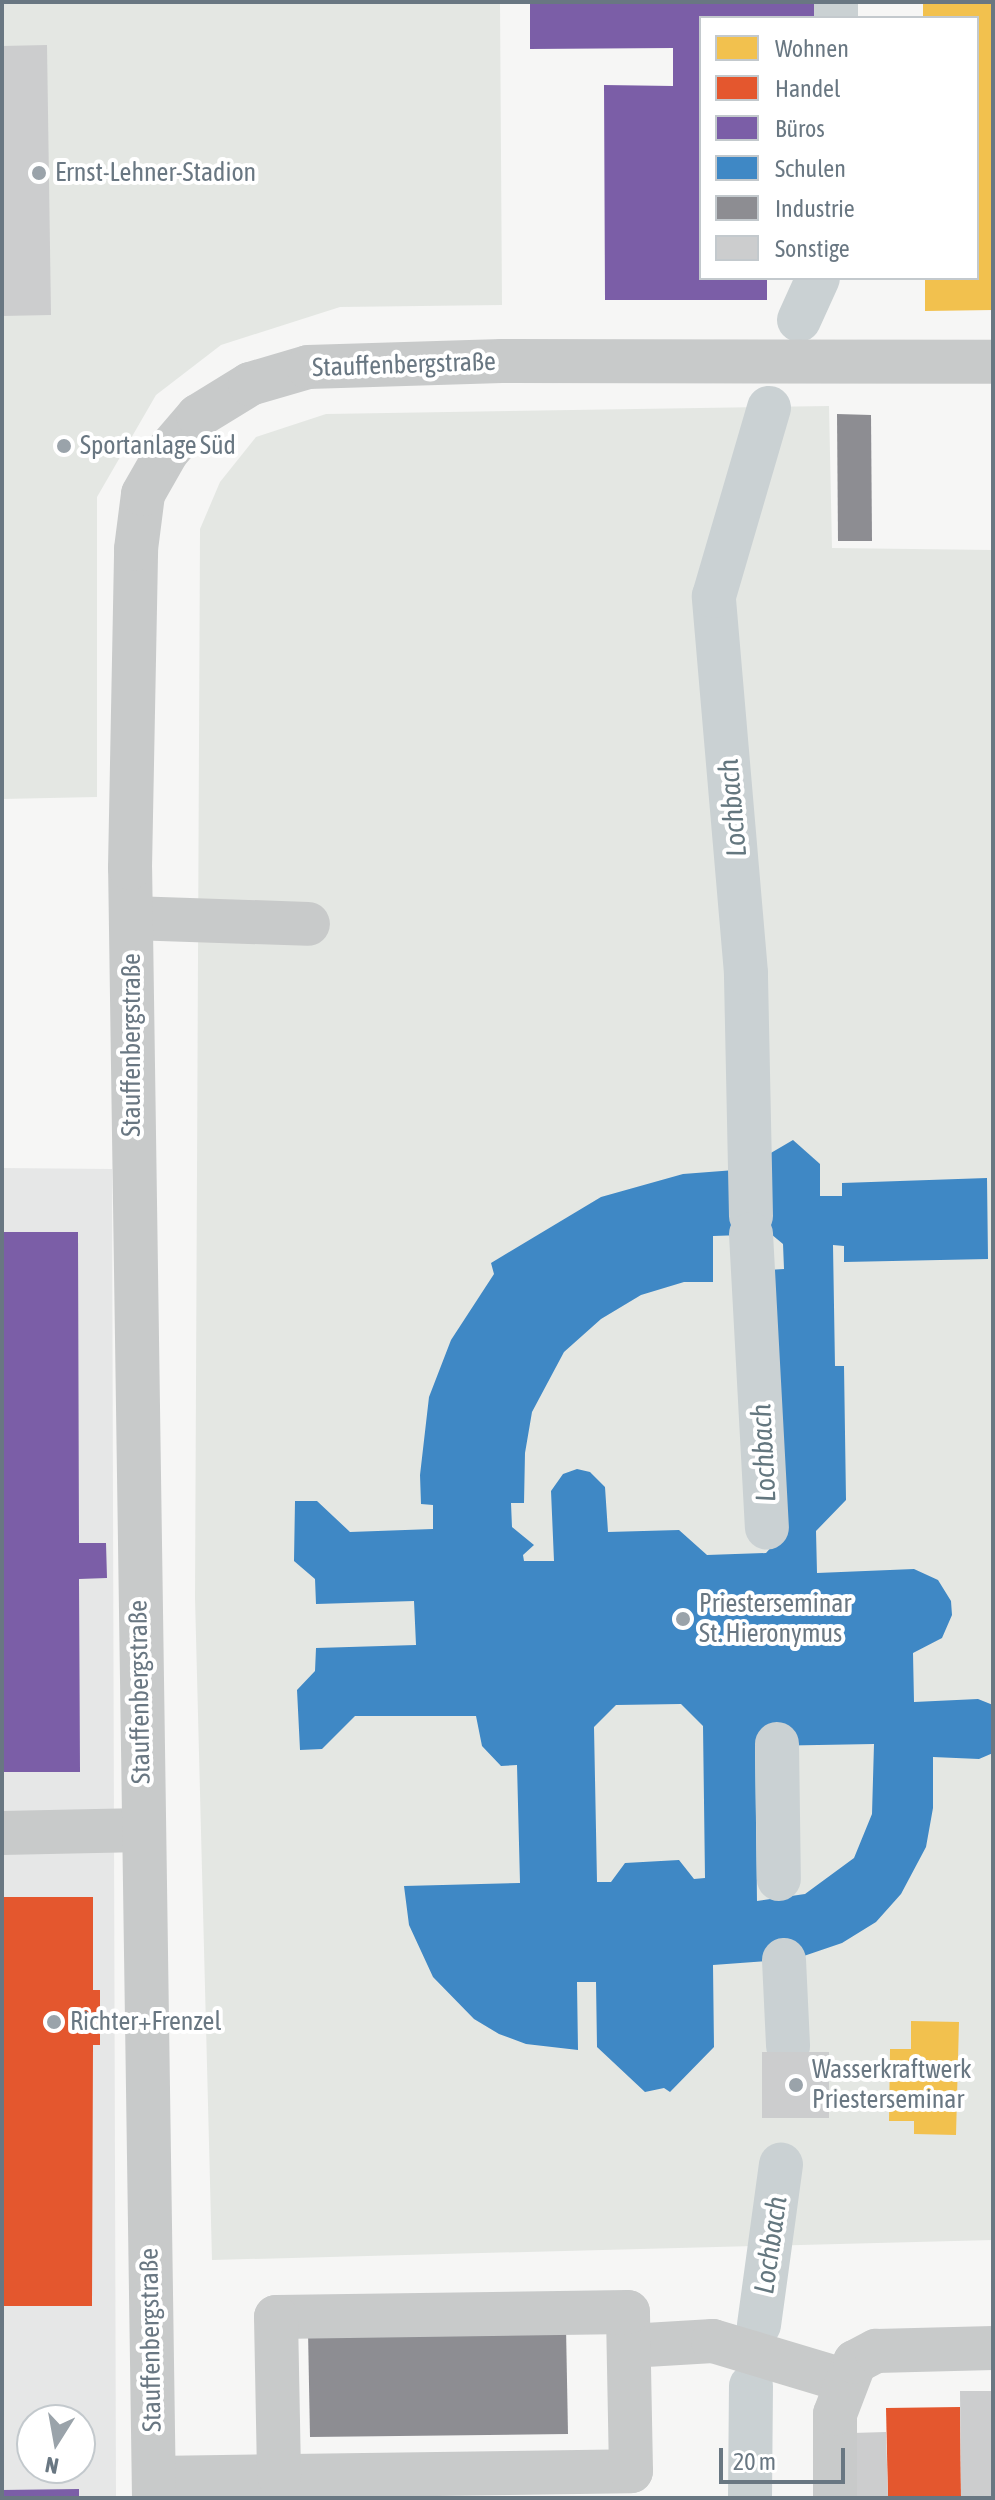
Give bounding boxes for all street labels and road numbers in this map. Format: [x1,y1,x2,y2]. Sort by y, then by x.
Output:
street label: Stauffenbergstraße [312,346,496,384]
street label: Stauffenbergstraße [116,953,148,1137]
street label: Stauffenbergstraße [123,1600,157,1784]
street label: Stauffenbergstraße [134,2248,168,2432]

